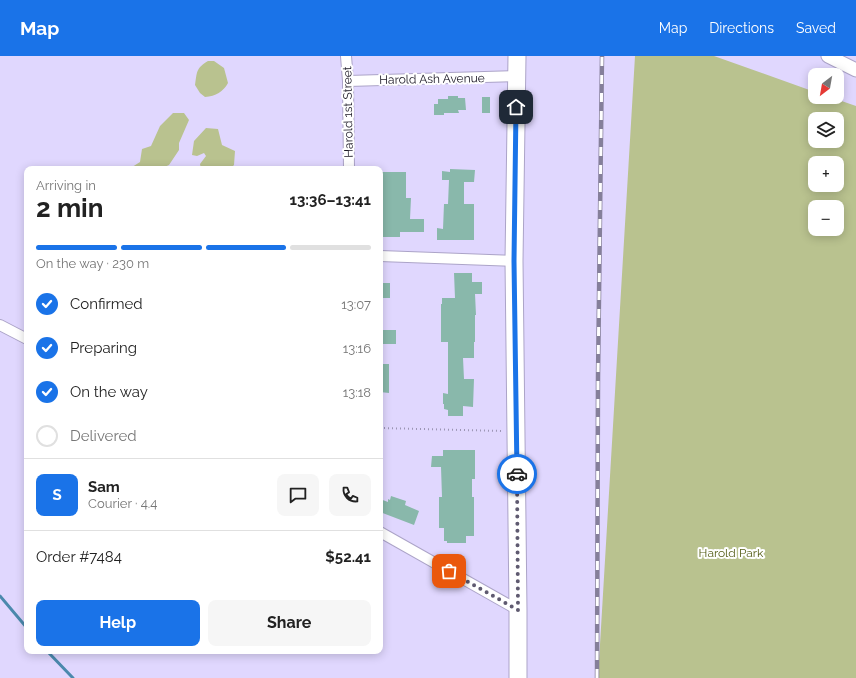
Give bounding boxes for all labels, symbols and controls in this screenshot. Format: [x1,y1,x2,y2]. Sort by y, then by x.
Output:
text: Map [20,17,59,39]
text: Map [659,20,687,36]
text: Directions [709,20,774,36]
text: Saved [796,20,836,36]
street label: Harold 1st Street [340,66,356,158]
north arrow [808,68,844,104]
map controls [808,68,844,236]
street label: Harold Ash Avenue [379,71,485,87]
pin [499,90,533,124]
icon: home [505,96,527,118]
button: layers [808,112,844,148]
button: + [808,156,844,192]
text: Arriving in [36,178,96,193]
text: 13:36–13:41 [290,191,371,209]
text: 2 min [36,193,103,223]
button: − [808,200,844,236]
text: On the way · 230 m [36,256,149,271]
icon: check [36,293,58,315]
text: Confirmed [70,295,143,313]
text: 13:07 [341,297,371,312]
icon: check [36,337,58,359]
text: Preparing [70,339,137,357]
text: 13:16 [343,341,371,356]
icon: check [36,381,58,403]
text: On the way [70,383,148,401]
text: 13:18 [343,385,371,400]
text: Delivered [70,427,137,445]
courier [497,454,537,494]
icon: car [506,463,528,485]
button: chat [277,474,319,516]
button: phone [329,474,371,516]
text: Sam [88,478,120,496]
text: S [52,486,62,504]
text: Courier · 4.4 [88,496,157,511]
park label: Harold Park [699,546,764,560]
text: Order #7484 [36,548,122,566]
text: $52.41 [325,548,371,566]
pin [432,554,466,588]
icon: bag [438,560,460,582]
button: Help [36,600,200,646]
button: Share [208,600,371,646]

